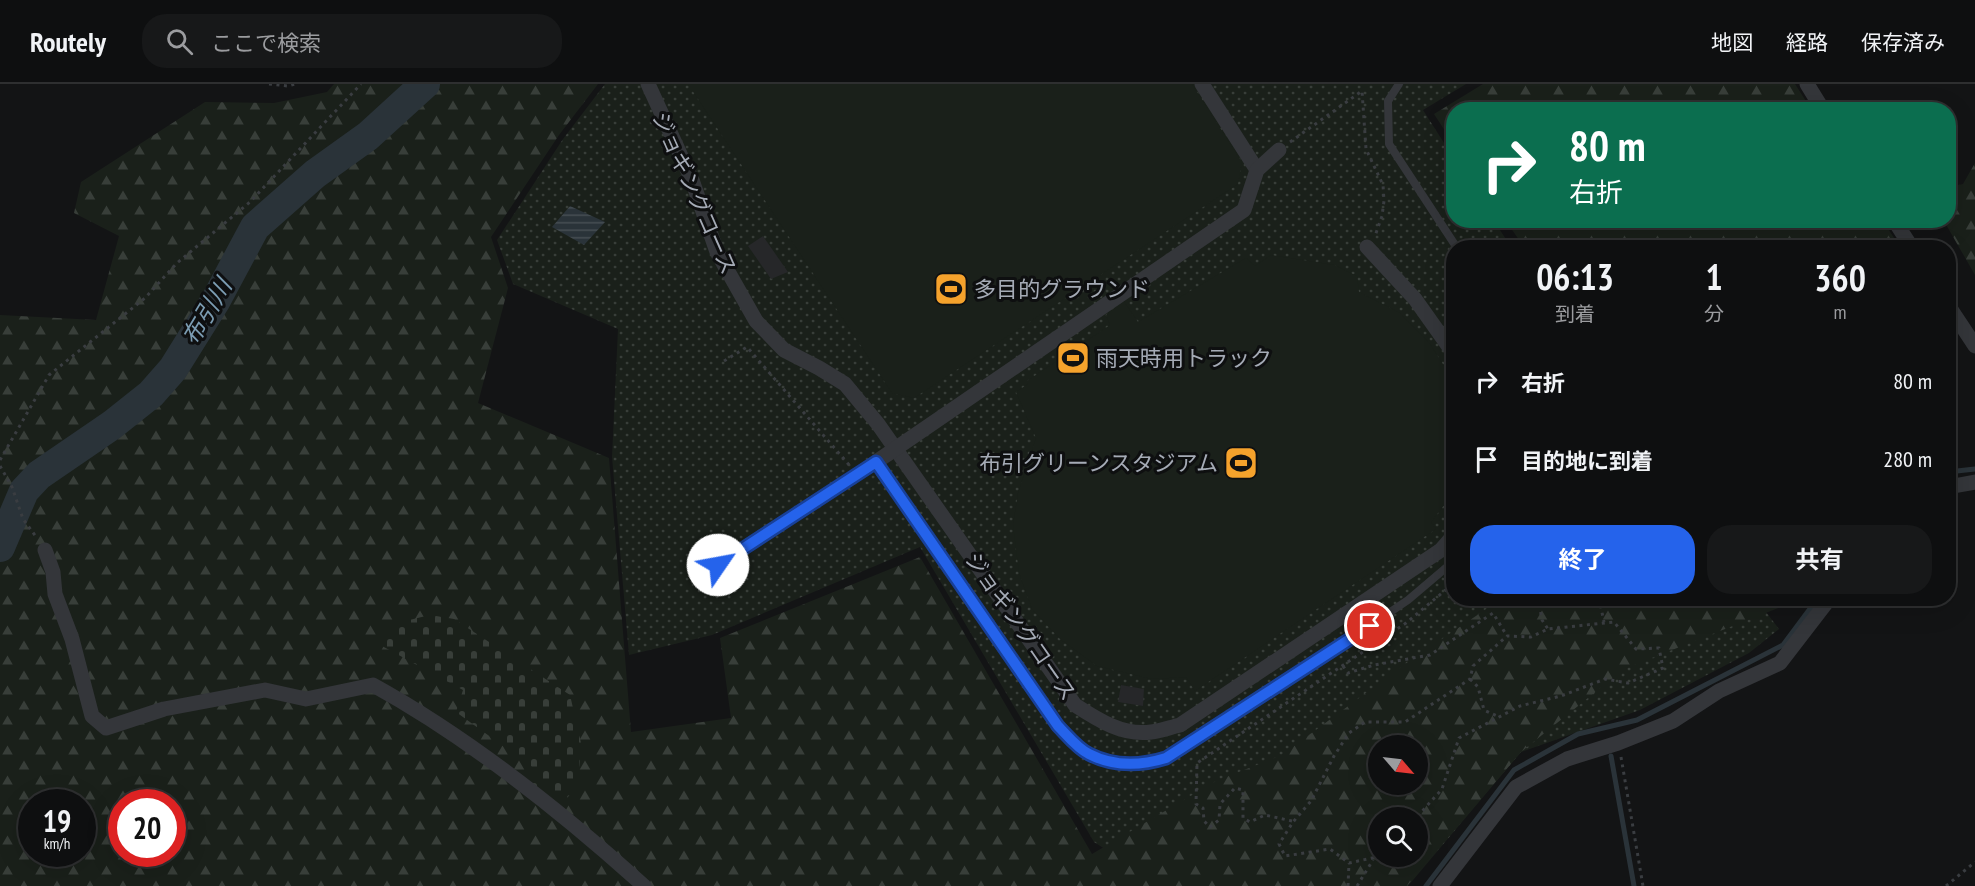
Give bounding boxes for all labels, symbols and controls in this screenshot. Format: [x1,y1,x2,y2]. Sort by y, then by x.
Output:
search box [142,14,562,68]
text: Routely [30,23,106,60]
icon: search [163,25,196,58]
text: ここで検索 [211,29,321,57]
text: 地図 [1711,29,1753,56]
text: 経路 [1786,29,1828,56]
text: 保存済み [1861,29,1945,56]
street label: ジョギングコース [647,107,743,279]
text: 80 m [1569,118,1646,173]
icon: right [1470,126,1548,204]
text: 右折 [1569,175,1623,209]
text: 06:13 [1536,253,1614,300]
text: 1 [1706,253,1723,300]
text: 360 [1814,254,1866,301]
water label: 布引川 [175,270,240,351]
sports icon: 多目的グラウンド [933,271,969,307]
place label: 多目的グラウンド [974,275,1150,303]
text: m [1834,299,1847,325]
text: 到着 [1555,301,1595,327]
text: 分 [1704,301,1724,327]
sports icon: 雨天時用トラック [1055,340,1091,376]
place label: 雨天時用トラック [1096,344,1272,372]
icon: right [1470,365,1503,398]
text: 80 m [1893,367,1932,395]
text: 右折 [1521,369,1565,397]
icon: arrive [1470,443,1503,476]
sports icon: 布引グリーンスタジアム [1223,445,1259,481]
text: 280 m [1883,445,1932,473]
text: 目的地に到着 [1521,447,1653,475]
place label: 布引グリーンスタジアム [979,449,1218,477]
button: 終了 [1470,525,1695,594]
button: 共有 [1707,525,1932,594]
position arrow [686,533,750,597]
street label: ジョギングコース [959,546,1083,706]
pin [1344,600,1395,651]
icon: arrive [1353,609,1386,642]
north arrow [1368,735,1428,795]
map controls [1368,735,1428,867]
speed limit sign: 20 [108,789,186,867]
text: 19 [43,801,71,840]
button: search [1368,807,1428,867]
text: km/h [44,834,70,853]

